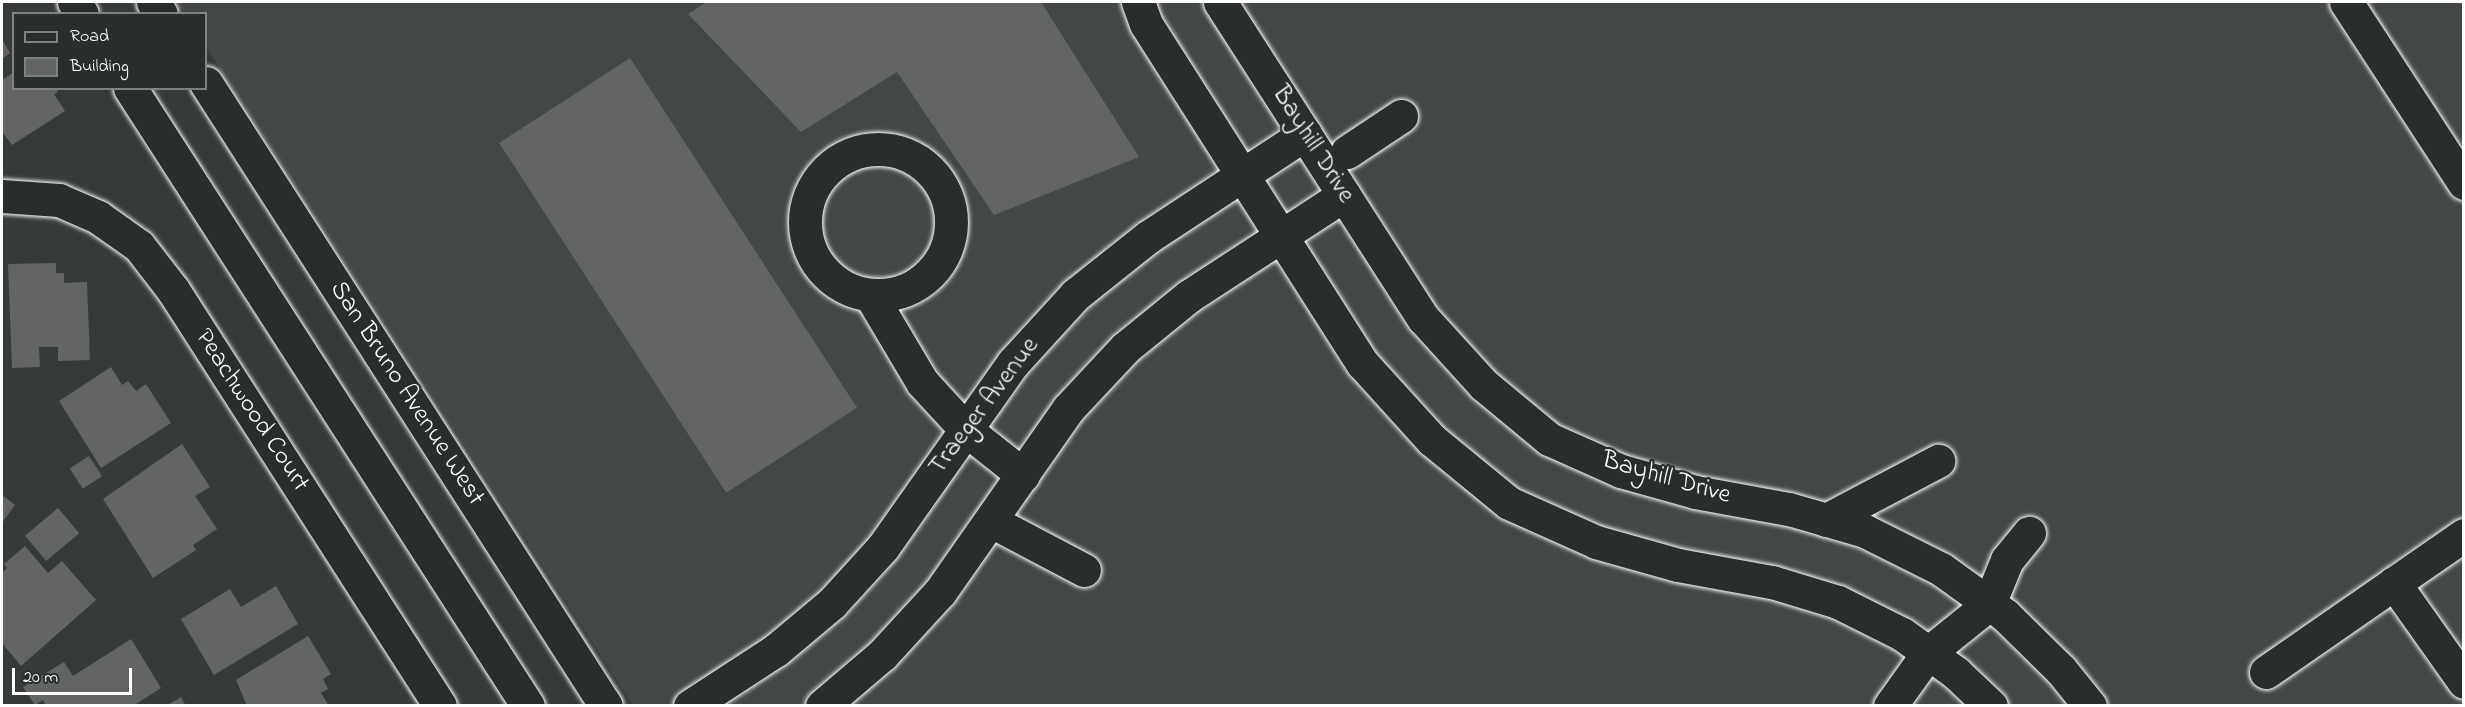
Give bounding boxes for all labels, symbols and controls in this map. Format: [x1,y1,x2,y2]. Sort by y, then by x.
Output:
legend [12,12,207,90]
text: Road [70,24,109,50]
text: Building [70,54,129,80]
street label: Bayhill Drive [1264,81,1360,209]
street label: San Bruno Avenue West [322,276,490,512]
street label: Peachwood Court [187,324,315,498]
street label: Traeger Avenue [923,332,1047,482]
street label: Bayhill Drive [1598,446,1734,512]
scale bar [15,656,135,694]
text: 20 m [23,665,58,691]

